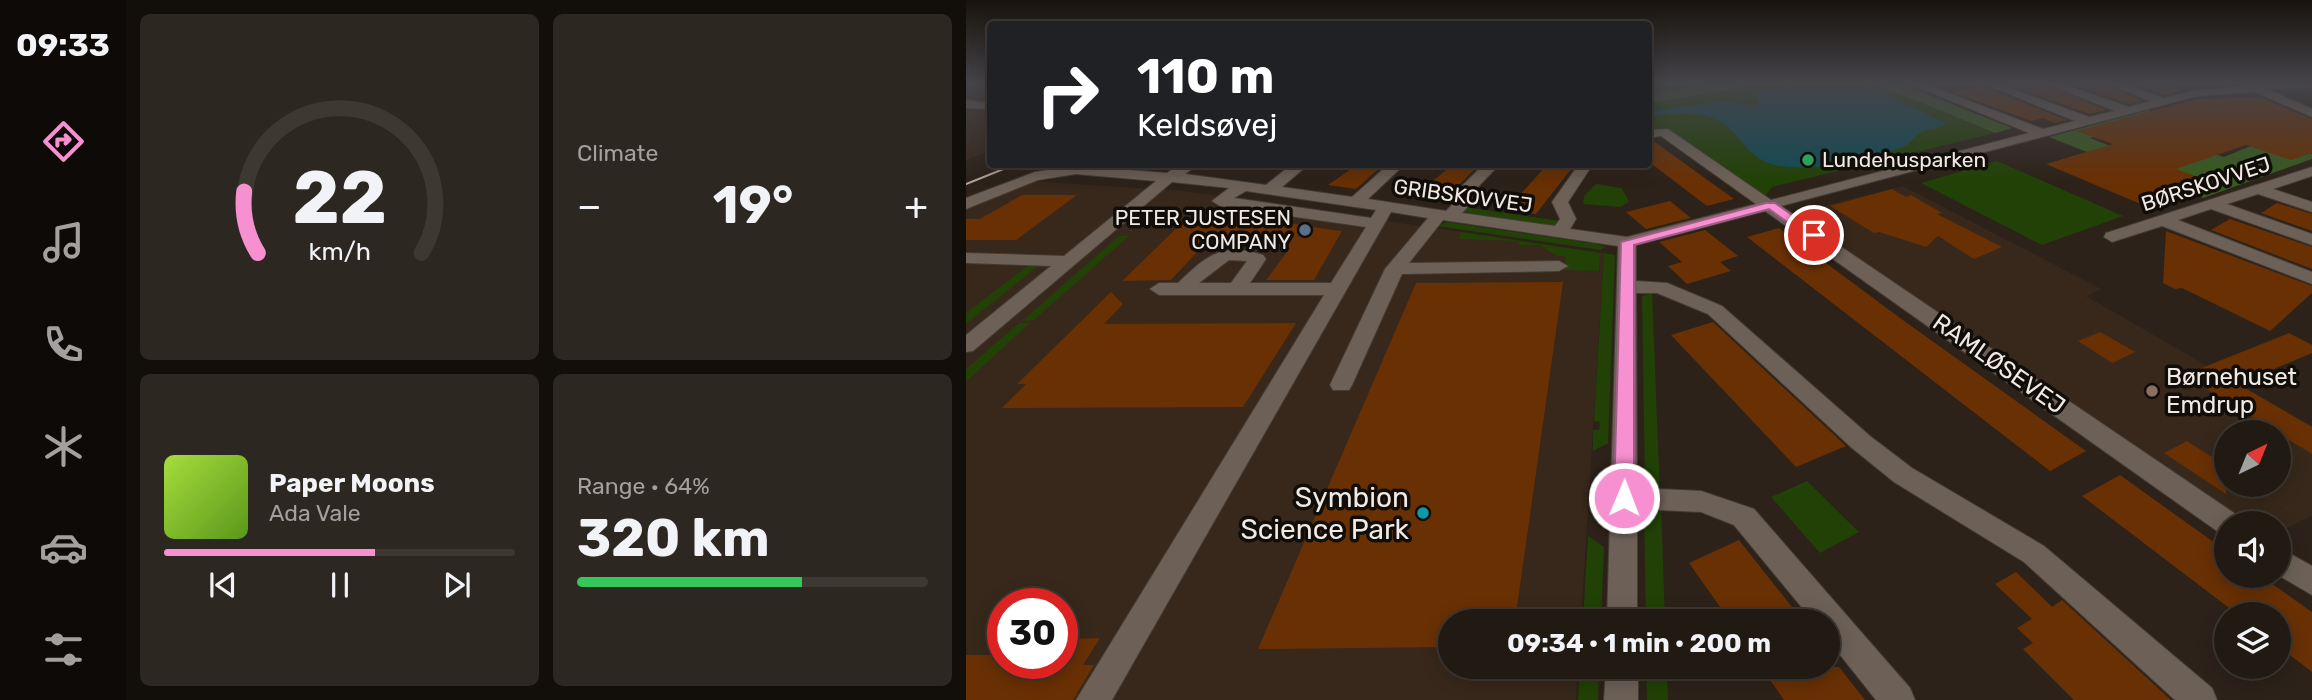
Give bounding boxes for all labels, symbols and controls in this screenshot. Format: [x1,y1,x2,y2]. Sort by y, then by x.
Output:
text: 09:33 [16,26,110,64]
text: 110 m [1137,47,1274,105]
icon: right [1022,49,1113,140]
text: Keldsøvej [1137,106,1277,144]
icon: directions [39,117,88,166]
text: Climate [577,139,658,167]
place label: Lundehusparken [1822,147,1986,172]
street label: BØRSKOVVEJ [2138,151,2274,216]
marker: Lundehusparken [1800,152,1816,168]
text: 22 [292,155,387,241]
street label: GRIBSKOVVEJ [1392,173,1534,218]
text: 19° [713,174,793,236]
text: − [577,183,602,229]
text: + [904,183,928,229]
place label: PETER JUSTESEN COMPANY [1115,205,1291,254]
pin [1784,205,1844,265]
icon: arrive [1795,216,1833,254]
icon: music [39,218,88,267]
marker: PETER JUSTESEN COMPANY [1297,222,1313,238]
text: km/h [308,237,371,266]
street label: RAMLØSEVEJ [1927,308,2071,420]
icon: phone [39,320,88,369]
place label: Børnehuset Emdrup [2166,363,2297,419]
marker: Børnehuset Emdrup [2144,383,2160,399]
north arrow [2214,420,2291,497]
map controls [2214,420,2291,679]
icon: climate [39,422,88,471]
position arrow [1587,461,1661,535]
text: Paper Moons [269,468,435,499]
text: Range · 64% [577,472,710,500]
place label: Symbion Science Park [1240,481,1410,546]
text: Ada Vale [269,499,361,527]
marker: Symbion Science Park [1415,505,1431,521]
text: 320 km [577,507,770,569]
button: sound [2214,511,2291,588]
icon: car [39,523,88,572]
icon: previous [204,566,242,604]
icon: pause [321,566,359,604]
icon: next [438,566,476,604]
speed limit sign: 30 [987,588,1078,679]
button: layers [2214,602,2291,679]
icon: filters [39,625,88,674]
text: 09:34 · 1 min · 200 m [1507,628,1771,659]

